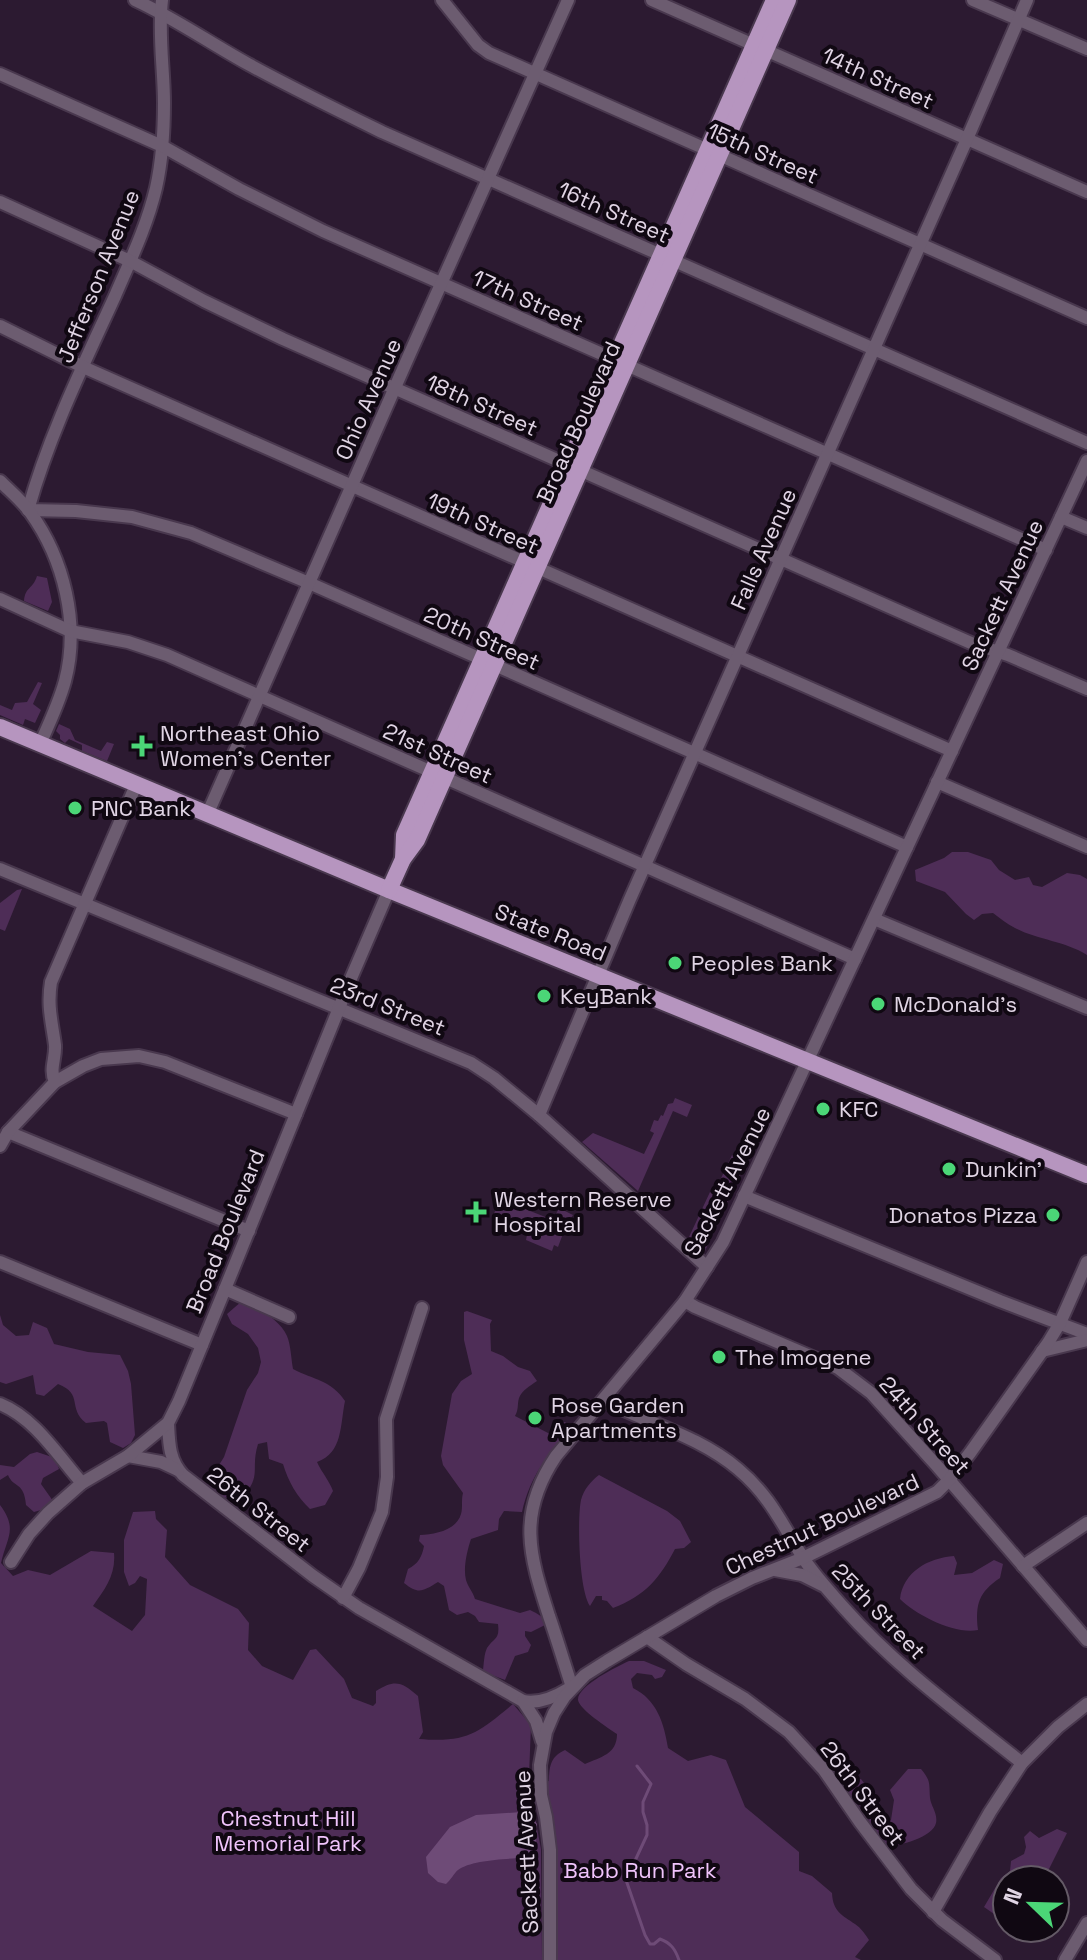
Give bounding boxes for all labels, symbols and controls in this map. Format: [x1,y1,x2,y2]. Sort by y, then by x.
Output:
street label: 14th Street [818,41,938,115]
street label: 15th Street [703,116,823,190]
street label: 16th Street [554,175,674,249]
street label: Jefferson Avenue [51,185,145,367]
street label: 17th Street [468,263,588,337]
street label: Ohio Avenue [329,334,407,464]
street label: Broad Boulevard [530,337,626,507]
street label: 18th Street [422,368,542,442]
street label: Falls Avenue [724,484,802,614]
street label: 19th Street [423,486,543,560]
street label: Sackett Avenue [955,515,1049,675]
street label: 20th Street [420,600,544,676]
street label: 21st Street [379,716,497,790]
place label: Northeast Ohio Women's Center [160,719,331,772]
marker: Northeast Ohio Women's Center [131,735,153,757]
place label: PNC Bank [91,794,191,822]
marker: PNC Bank [66,799,84,817]
street label: State Road [491,897,611,967]
place label: Peoples Bank [691,949,833,977]
marker: Peoples Bank [666,954,684,972]
street label: 23rd Street [326,970,450,1042]
place label: KeyBank [560,982,652,1010]
marker: KeyBank [535,987,553,1005]
place label: McDonald's [894,990,1017,1018]
marker: McDonald's [869,995,887,1013]
place label: KFC [839,1095,878,1123]
marker: KFC [814,1100,832,1118]
street label: Sackett Avenue [677,1102,777,1260]
street label: Broad Boulevard [179,1145,271,1317]
place label: Dunkin' [965,1155,1042,1183]
marker: Dunkin' [940,1160,958,1178]
place label: Western Reserve Hospital [494,1185,672,1238]
marker: Western Reserve Hospital [465,1201,487,1223]
place label: Donatos Pizza [889,1201,1037,1229]
marker: Donatos Pizza [1044,1206,1062,1224]
place label: The Imogene [735,1343,872,1371]
marker: The Imogene [710,1348,728,1366]
street label: 24th Street [873,1370,977,1480]
place label: Rose Garden Apartments [551,1391,685,1444]
marker: Rose Garden Apartments [526,1409,544,1427]
street label: 26th Street [202,1460,316,1558]
street label: Chestnut Boulevard [721,1467,923,1581]
street label: 25th Street [826,1557,932,1665]
street label: 26th Street [815,1735,911,1851]
street label: Sackett Avenue [508,1770,544,1934]
park label: Chestnut Hill Memorial Park [214,1804,362,1857]
park label: Babb Run Park [563,1856,717,1884]
north arrow [991,1864,1071,1944]
text: N [997,1884,1028,1908]

